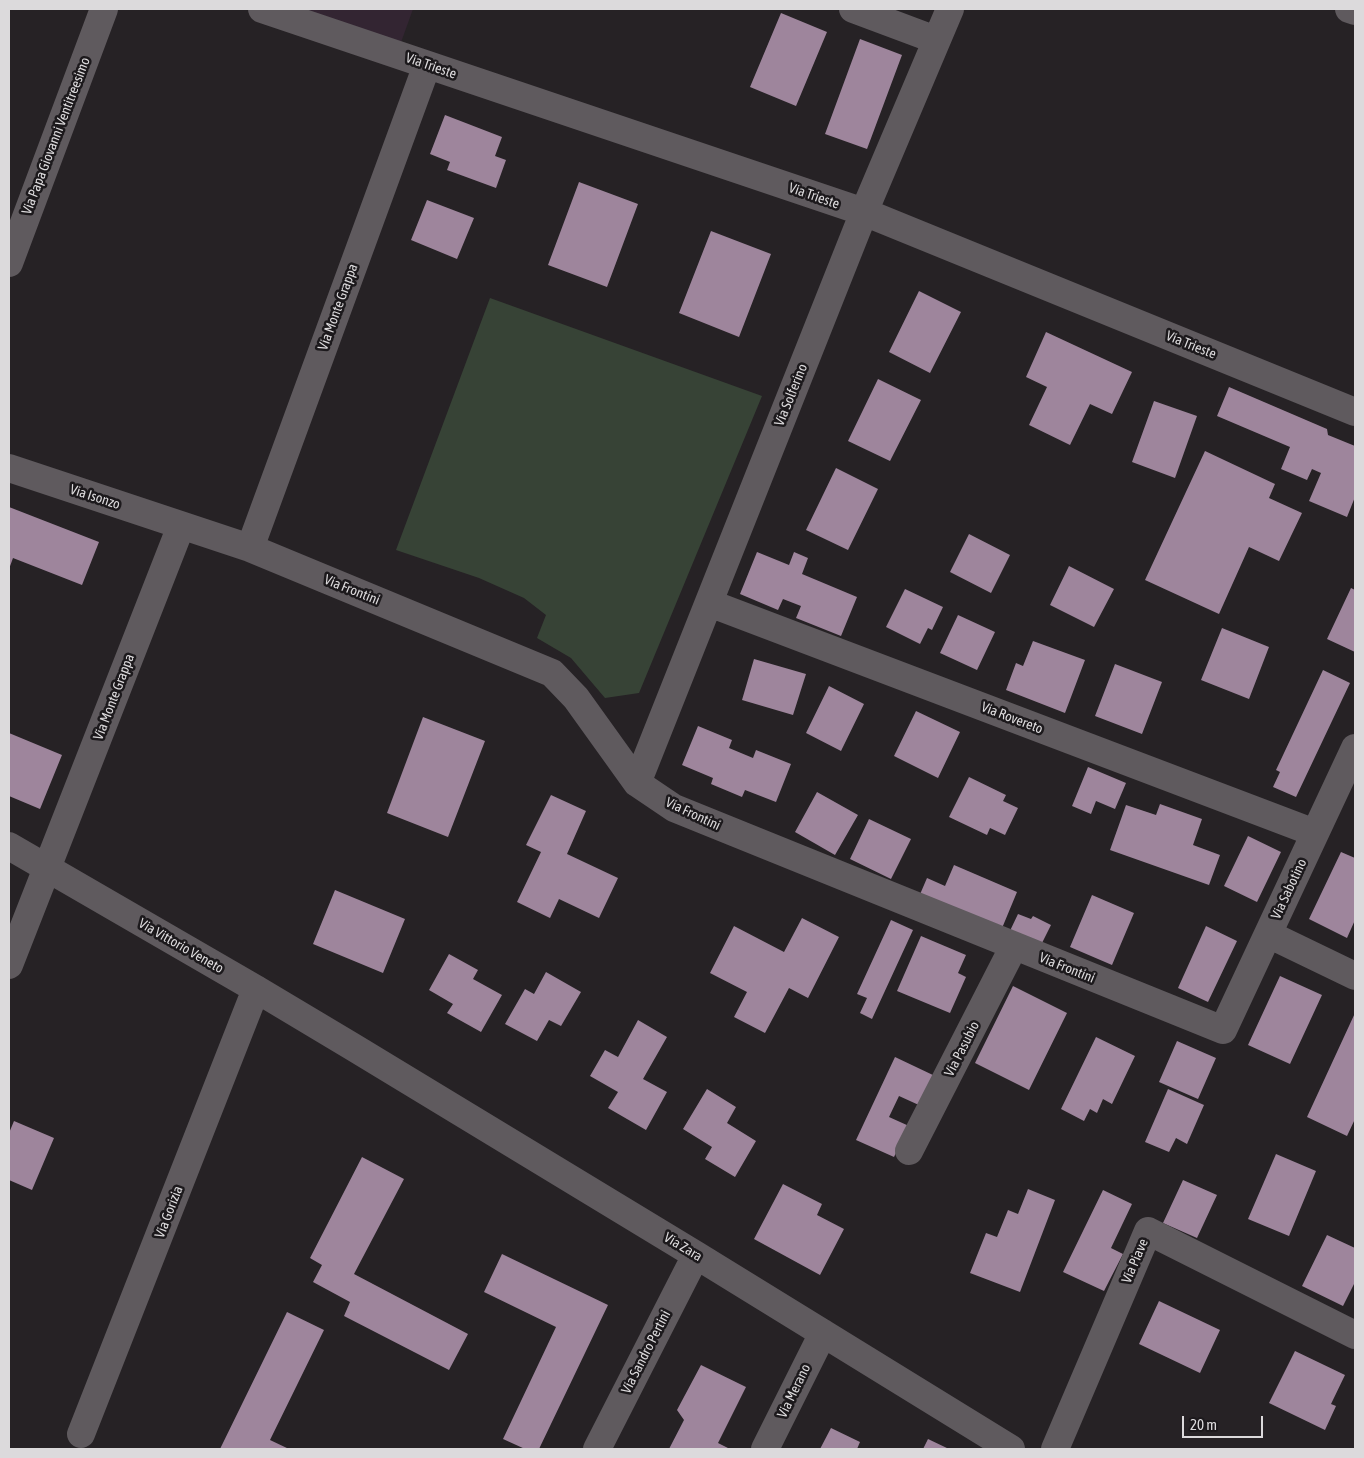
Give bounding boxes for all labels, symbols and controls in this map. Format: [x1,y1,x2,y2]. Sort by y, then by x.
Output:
street label: Via Trieste [403,49,459,83]
street label: Via Papa Giovanni Ventitreesimo [18,55,94,217]
street label: Via Trieste [786,179,842,213]
street label: Via Monte Grappa [315,261,361,353]
street label: Via Trieste [1163,327,1219,363]
street label: Via Solferino [771,361,811,429]
street label: Via Isonzo [68,481,122,513]
street label: Via Frontini [322,571,382,609]
street label: Via Monte Grappa [90,652,138,742]
street label: Via Rovereto [979,699,1045,737]
street label: Via Frontini [663,794,723,834]
street label: Via Sabotino [1268,856,1310,922]
street label: Via Vittorio Veneto [136,915,226,977]
street label: Via Frontini [1037,949,1097,987]
street label: Via Pasubio [941,1019,983,1079]
street label: Via Gorizia [151,1183,187,1241]
street label: Via Zara [661,1229,705,1265]
street label: Via Piave [1118,1236,1152,1286]
street label: Via Sandro Pertini [618,1308,674,1396]
street label: Via Merano [774,1361,814,1421]
scale bar [1184,1406,1265,1438]
text: 20 m [1190,1416,1217,1433]

